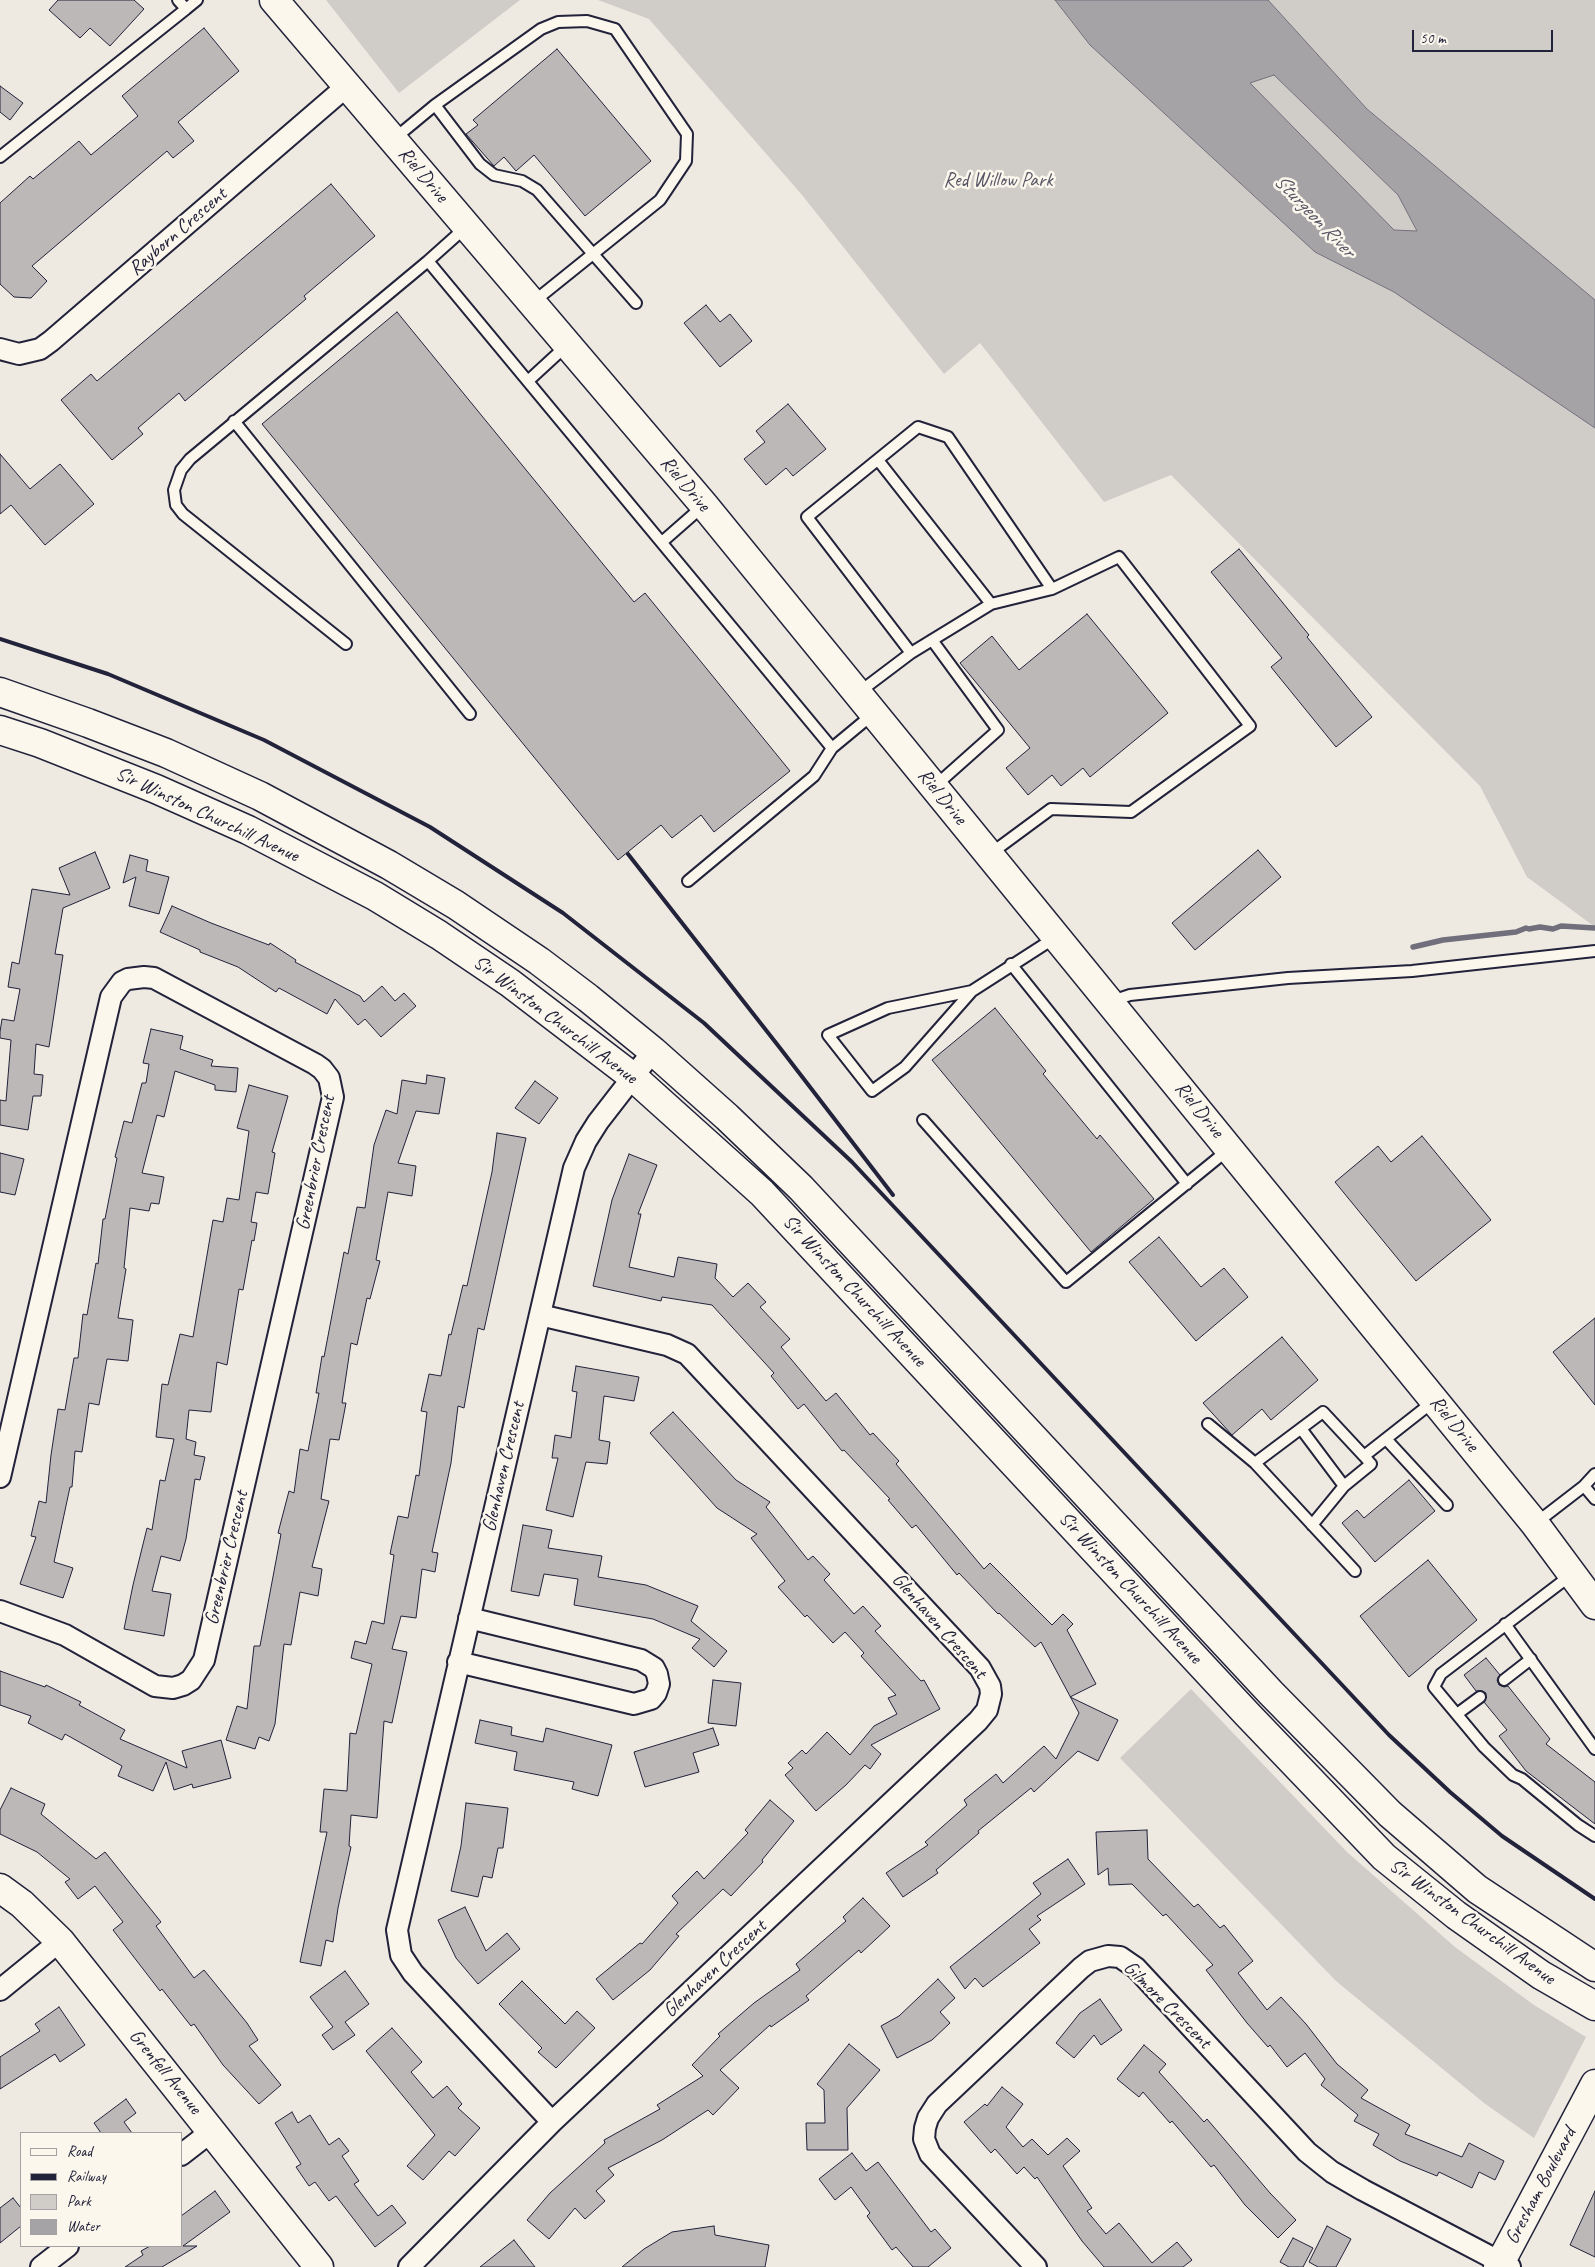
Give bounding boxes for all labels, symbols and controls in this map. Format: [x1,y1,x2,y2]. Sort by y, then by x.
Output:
scale bar [1415,20,1556,52]
text: 50 m [1420,29,1446,48]
street label: Riel Drive [393,142,453,208]
park label: Red Willow Park [943,169,1053,193]
water label: Sturgeon River [1268,169,1360,263]
street label: Rayborn Crescent [124,183,232,281]
street label: Riel Drive [655,451,715,517]
street label: Sir Winston Churchill Avenue [112,762,302,868]
street label: Riel Drive [912,764,972,830]
street label: Sir Winston Churchill Avenue [468,950,642,1090]
street label: Riel Drive [1169,1077,1229,1143]
street label: Greenbrier Crescent [291,1094,341,1232]
street label: Sir Winston Churchill Avenue [777,1210,931,1372]
street label: Riel Drive [1424,1391,1484,1457]
street label: Glenhaven Crescent [477,1400,531,1534]
street label: Greenbrier Crescent [200,1489,254,1627]
street label: Sir Winston Churchill Avenue [1053,1507,1207,1669]
street label: Glenhaven Crescent [887,1568,991,1684]
street label: Sir Winston Churchill Avenue [1384,1854,1560,1990]
street label: Glenhaven Crescent [658,1915,772,2023]
street label: Gilmore Crescent [1118,1956,1216,2054]
street label: Grenfell Avenue [123,2025,207,2119]
street label: Gresham Boulevard [1500,2124,1582,2248]
legend [20,2132,182,2247]
text: Road [67,2142,92,2161]
text: Railway [67,2167,106,2186]
text: Park [67,2192,91,2211]
text: Water [67,2217,100,2236]

